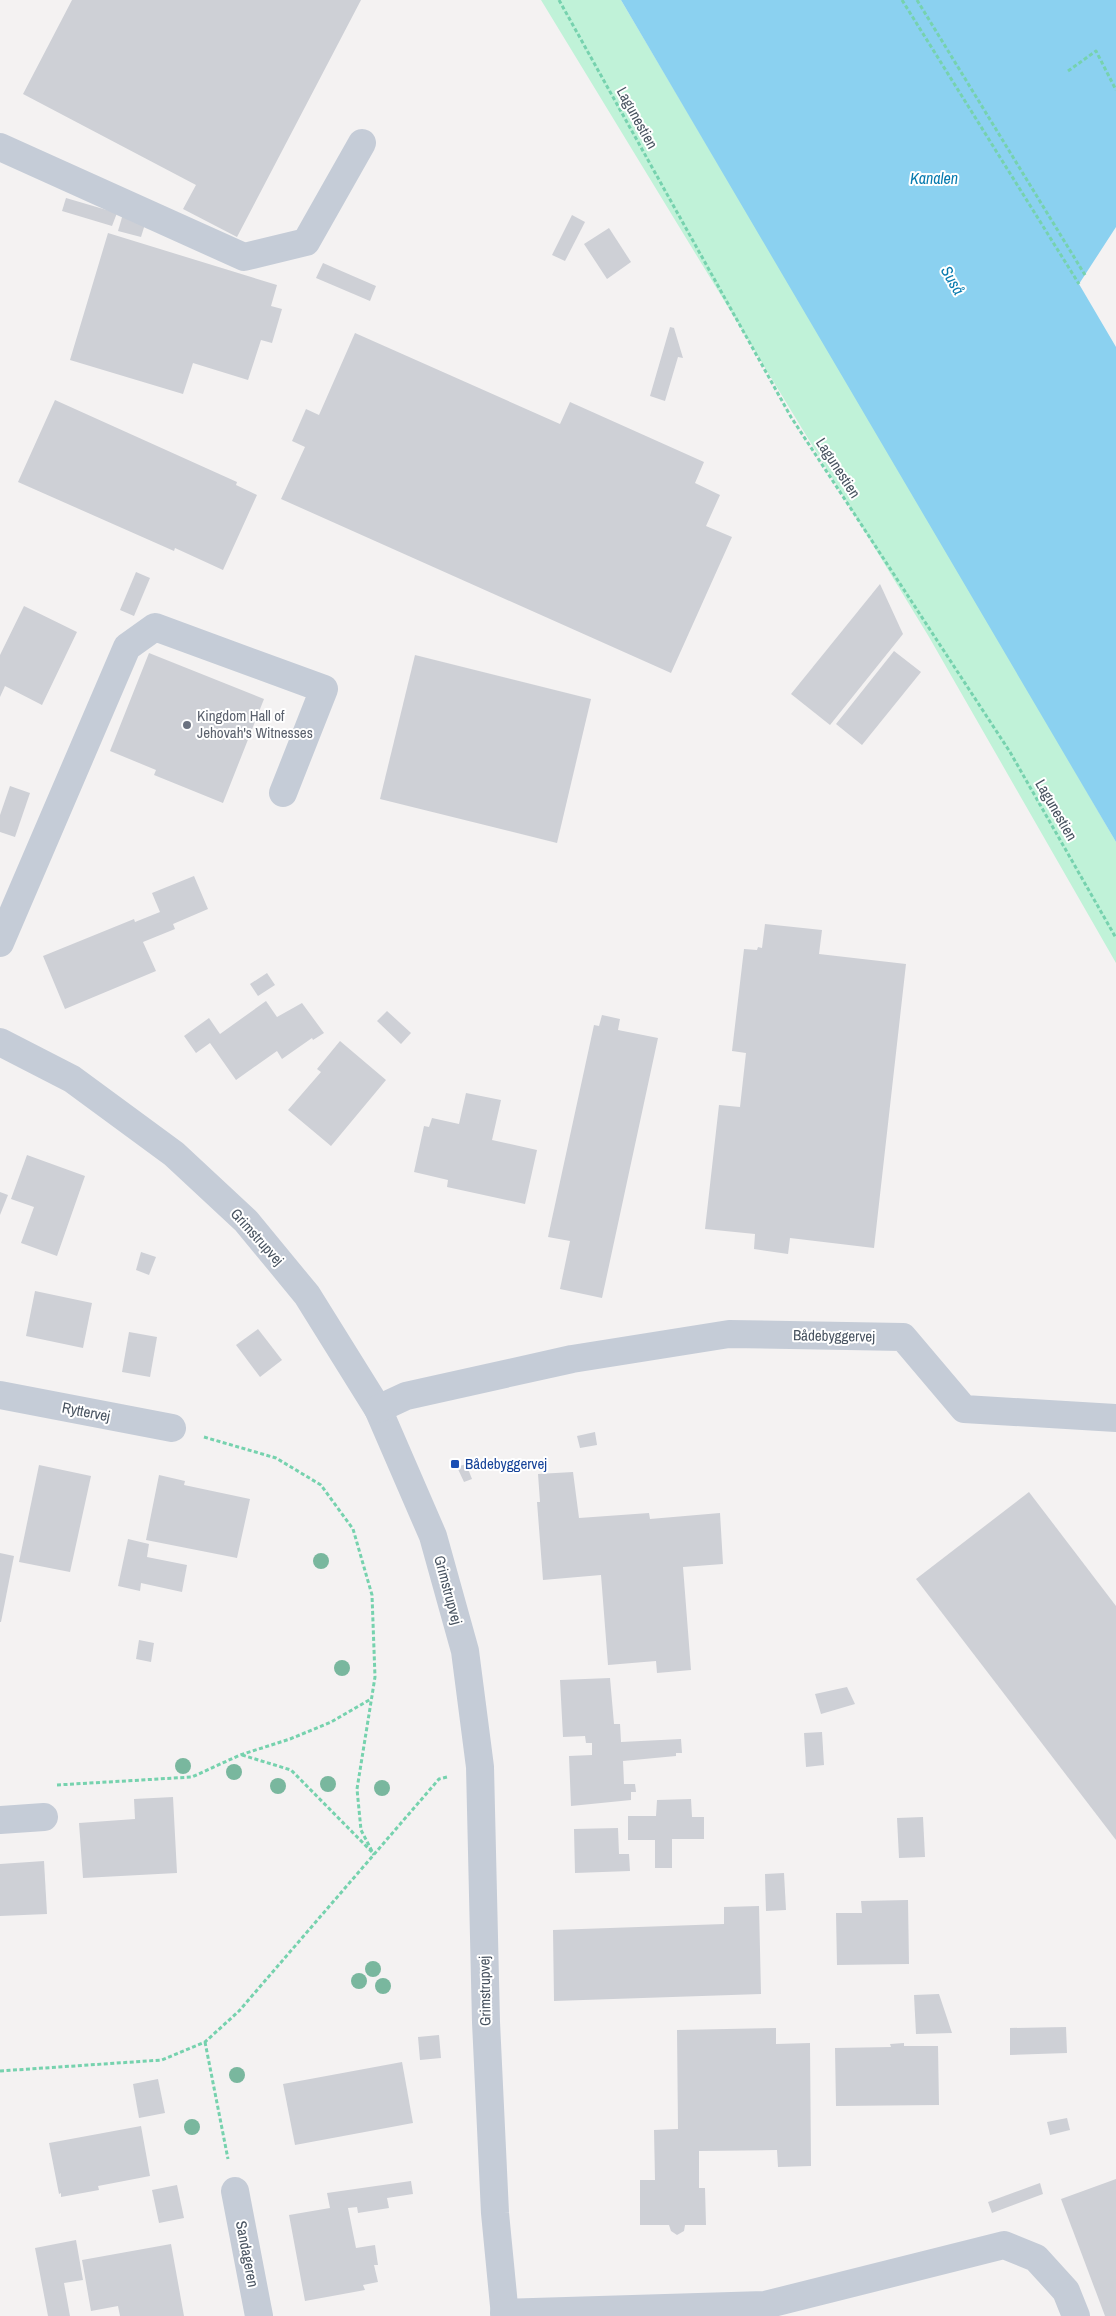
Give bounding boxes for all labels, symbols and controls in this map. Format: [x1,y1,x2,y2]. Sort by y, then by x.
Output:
street label: Lagunestien [612,83,663,152]
water label: Kanalen [910,167,958,189]
water label: Suså [936,262,970,298]
street label: Lagunestien [811,434,866,502]
place label: Kingdom Hall of Jehovah's Witnesses [197,705,313,743]
marker: Kingdom Hall of Jehovah's Witnesses [181,719,193,731]
street label: Lagunestien [1030,775,1082,844]
street label: Grimstrupvej [226,1203,289,1270]
street label: Bådebyggervej [793,1324,875,1347]
street label: Ryttervej [60,1397,112,1426]
place label: Bådebyggervej [465,1453,547,1474]
marker: Bådebyggervej [449,1458,461,1470]
street label: Grimstrupvej [429,1553,468,1627]
street label: Grimstrupvej [473,1956,496,2026]
street label: Sandageren [231,2219,264,2289]

